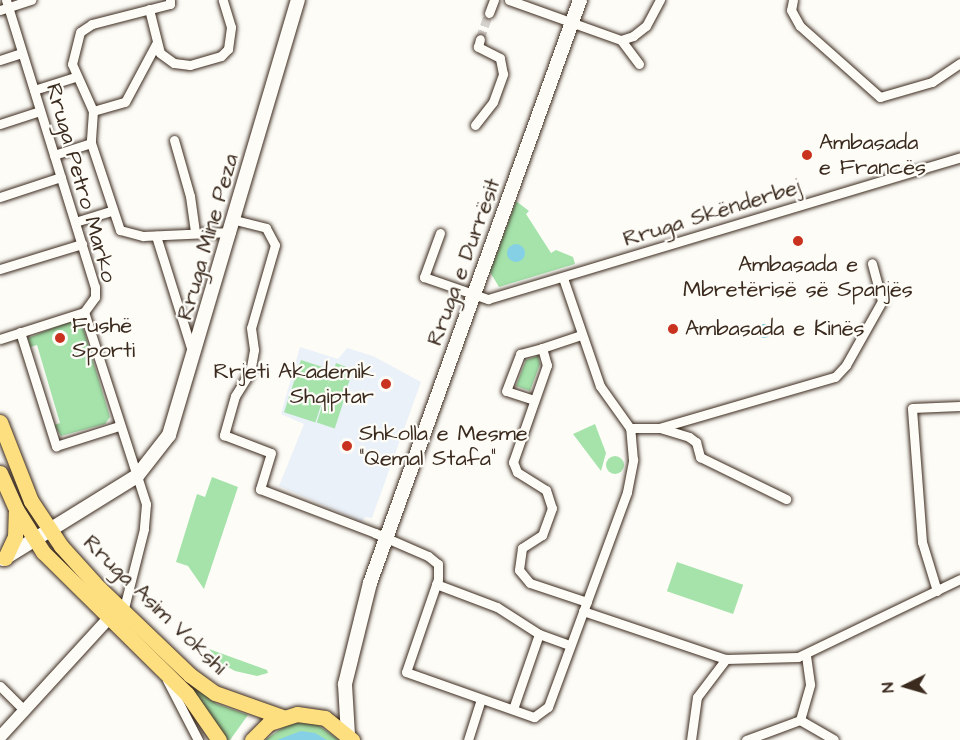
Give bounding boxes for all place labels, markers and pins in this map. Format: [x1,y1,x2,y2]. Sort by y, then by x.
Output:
place label: Ambasada e Francës [819,129,926,180]
marker: Ambasada e Francës [800,148,814,162]
marker: Ambasada e Mbretërisë së Spanjës [791,234,805,248]
place label: Ambasada e Mbretërisë së Spanjës [683,251,913,302]
place label: Fushë Sporti [72,312,135,364]
place label: Ambasada e Kinës [685,316,865,342]
marker: Ambasada e Kinës [666,322,680,336]
marker: Fushë Sporti [53,331,67,345]
place label: Rrjeti Akademik Shqiptar [213,358,374,410]
marker: Rrjeti Akademik Shqiptar [379,377,393,391]
place label: Shkolla e Mesme "Qemal Stafa" [359,420,528,472]
marker: Shkolla e Mesme "Qemal Stafa" [340,439,354,453]

